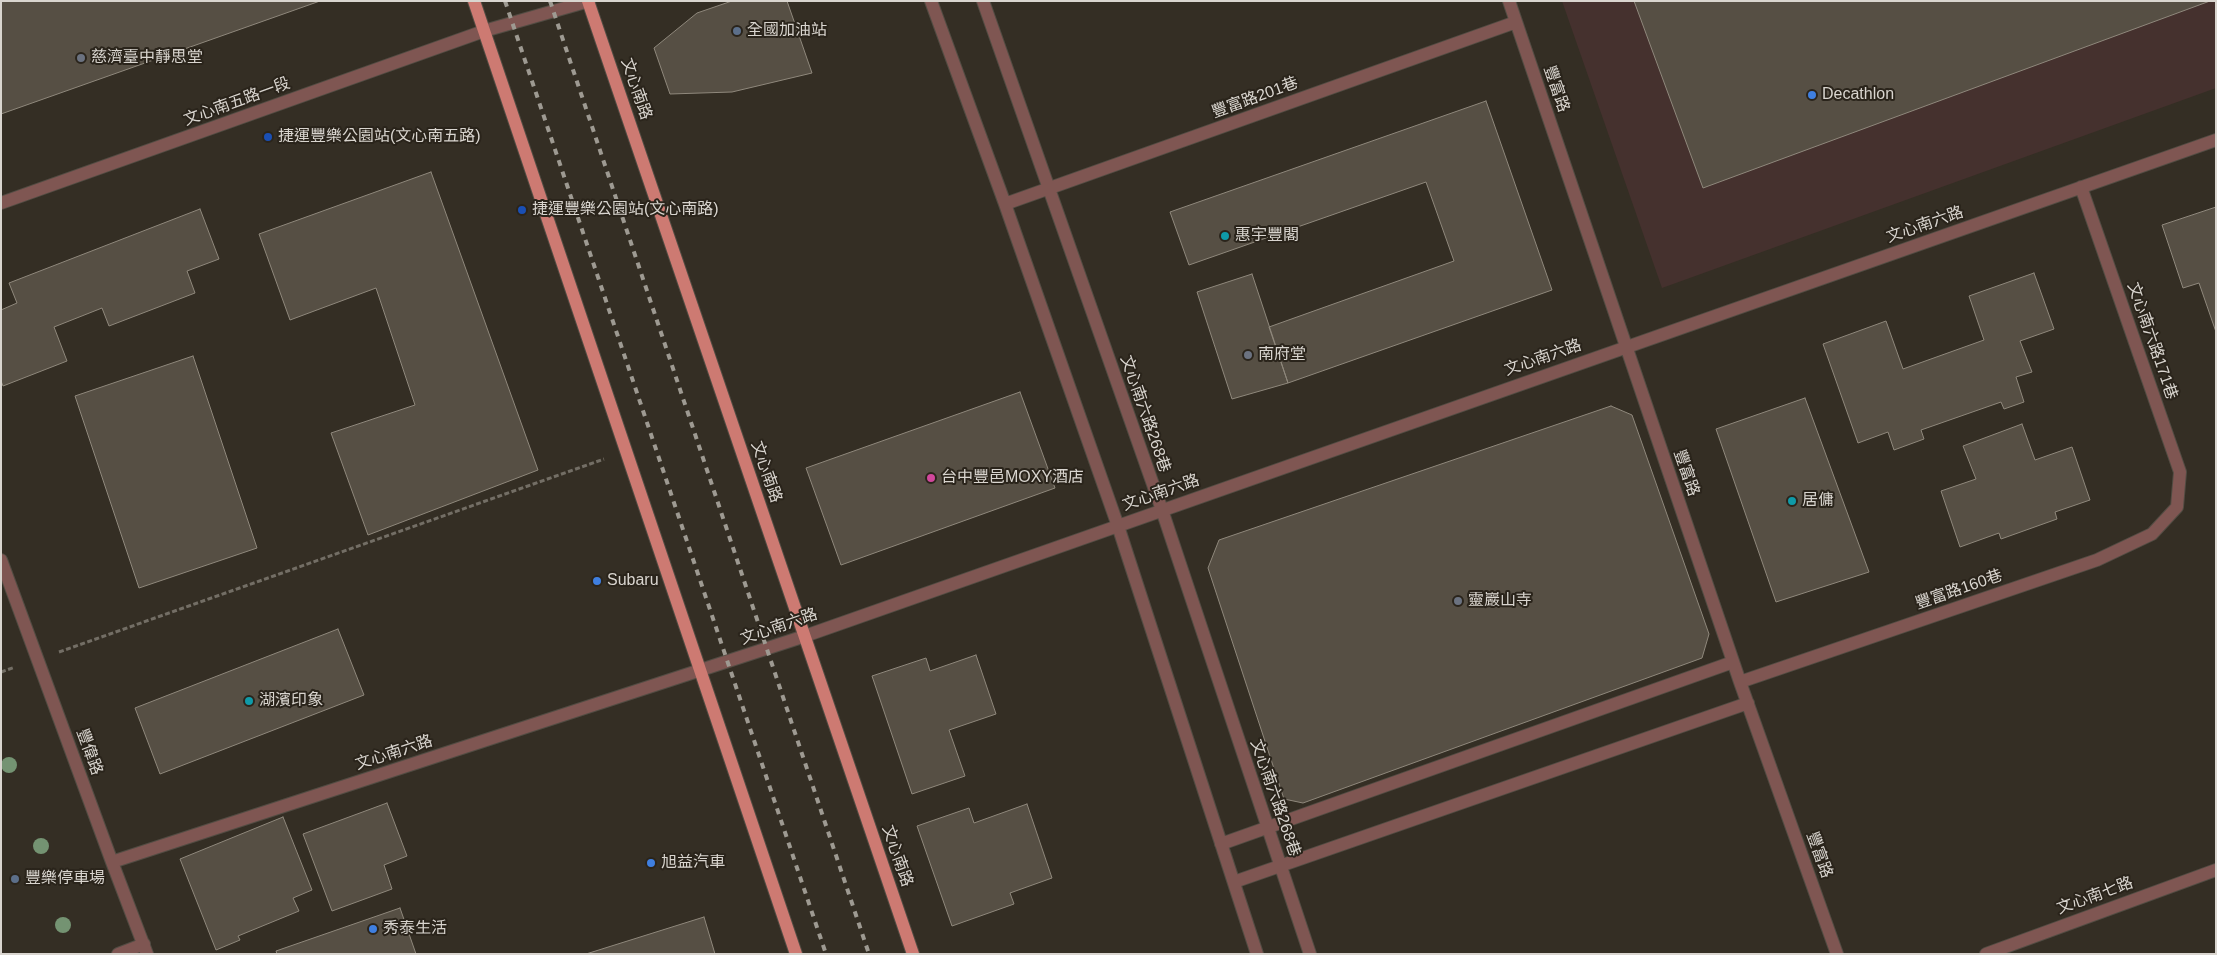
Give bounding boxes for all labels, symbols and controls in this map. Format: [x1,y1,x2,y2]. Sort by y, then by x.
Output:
place label: 全國加油站 [747,21,827,41]
marker: 全國加油站 [731,25,743,37]
place label: 慈濟臺中靜思堂 [91,48,203,68]
marker: 慈濟臺中靜思堂 [75,52,87,64]
street label: 文心南路 [617,56,655,122]
street label: 豐富路 [1539,63,1573,115]
street label: 豐富路201巷 [1209,73,1301,123]
street label: 文心南五路一段 [181,74,293,130]
place label: Decathlon [1822,85,1894,105]
marker: Decathlon [1806,89,1818,101]
place label: 捷運豐樂公園站(文心南五路) [278,127,481,147]
marker: 捷運豐樂公園站(文心南五路) [262,131,274,143]
place label: 捷運豐樂公園站(文心南路) [532,200,719,220]
street label: 文心南六路 [1884,203,1966,247]
marker: 捷運豐樂公園站(文心南路) [516,204,528,216]
place label: 惠宇豐閣 [1235,226,1299,246]
marker: 惠宇豐閣 [1219,230,1231,242]
street label: 文心南六路171巷 [2123,280,2181,402]
street label: 文心南六路 [1502,336,1584,380]
place label: 南府堂 [1258,345,1306,365]
marker: 南府堂 [1242,349,1254,361]
street label: 文心南六路268巷 [1116,353,1174,475]
street label: 文心南路 [747,439,785,505]
street label: 豐富路 [1669,447,1703,499]
place label: 台中豐邑MOXY酒店 [941,468,1084,488]
street label: 文心南六路 [1120,471,1202,515]
marker: 台中豐邑MOXY酒店 [925,472,937,484]
place label: 居傭 [1802,491,1834,511]
marker: 居傭 [1786,495,1798,507]
street label: 豐富路160巷 [1913,566,2005,614]
place label: Subaru [607,571,659,591]
marker: Subaru [591,575,603,587]
place label: 靈巖山寺 [1468,591,1532,611]
marker: 靈巖山寺 [1452,595,1464,607]
street label: 文心南六路 [738,605,820,649]
place label: 湖濱印象 [259,691,323,711]
marker: 湖濱印象 [243,695,255,707]
street label: 豐偉路 [72,726,106,778]
street label: 文心南六路 [353,732,435,774]
street label: 文心南六路268巷 [1246,737,1304,859]
street label: 文心南路 [878,823,916,889]
street label: 豐富路 [1802,829,1836,881]
place label: 旭益汽車 [661,853,725,873]
marker: 旭益汽車 [645,857,657,869]
place label: 豐樂停車場 [25,869,105,889]
marker: 豐樂停車場 [9,873,21,885]
street label: 文心南七路 [2054,873,2136,919]
place label: 秀泰生活 [383,919,447,939]
marker: 秀泰生活 [367,923,379,935]

